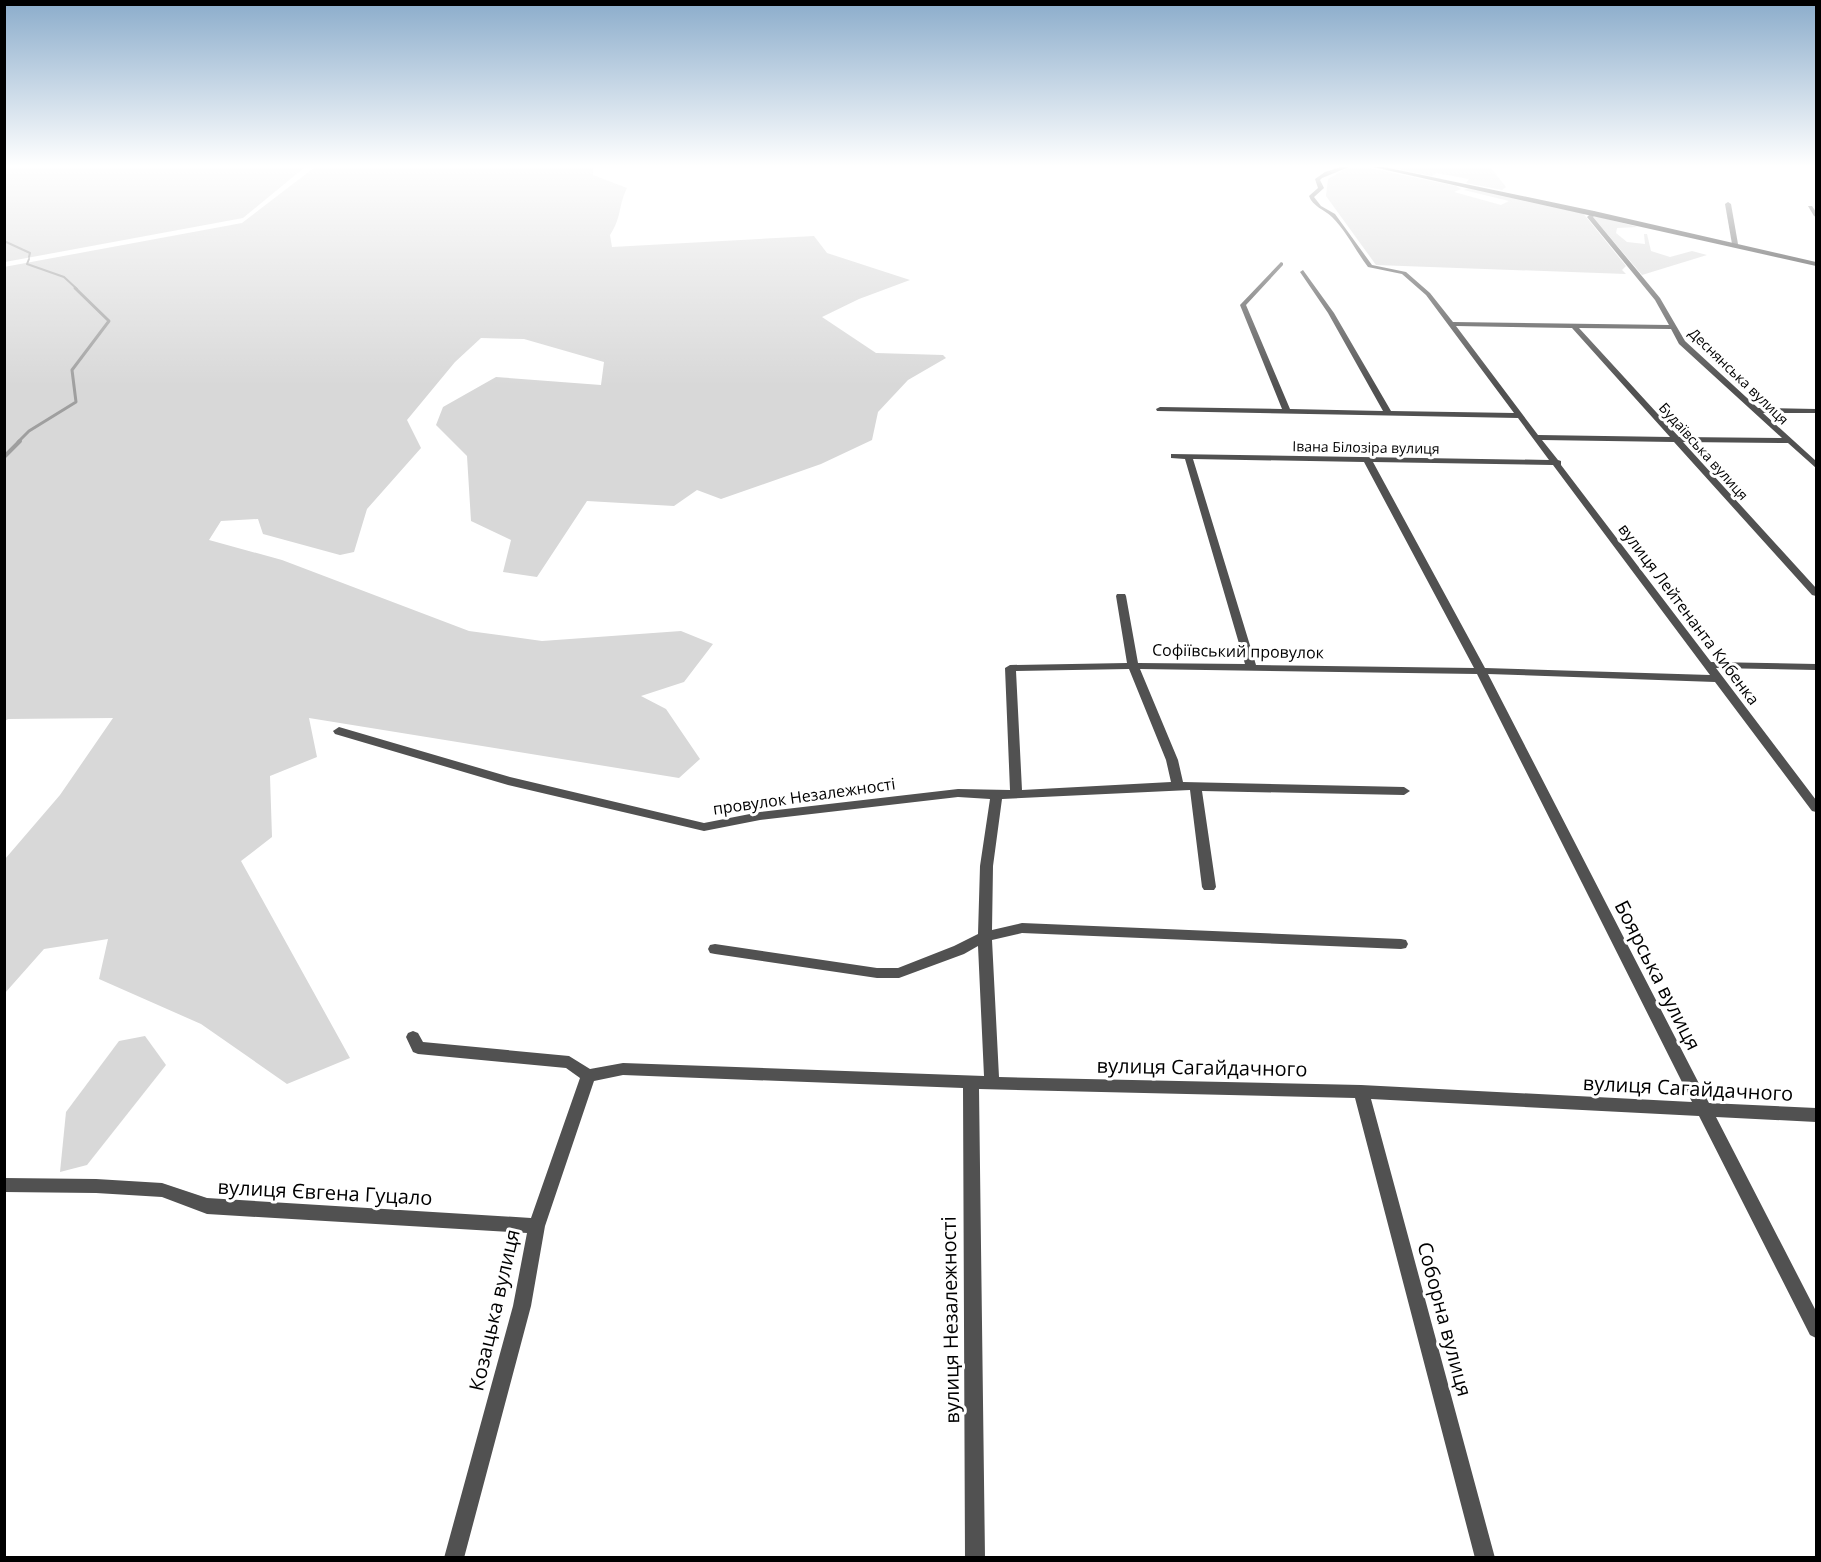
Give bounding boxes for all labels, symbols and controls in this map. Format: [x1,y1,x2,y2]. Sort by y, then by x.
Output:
street label: Деснянська вулиця [1685,323,1793,429]
street label: Будаївська вулиця [1655,398,1753,504]
street label: Івана Білозіра вулиця [1292,436,1440,458]
street label: вулиця Лейтенанта Кибенка [1613,519,1765,709]
street label: Софіївський провулок [1152,639,1325,664]
street label: провулок Незалежності [711,772,897,820]
street label: Боярська вулиця [1609,895,1707,1055]
street label: вулиця Сагайдачного [1096,1052,1308,1082]
street label: вулиця Сагайдачного [1582,1069,1794,1107]
street label: вулиця Євгена Гуцало [217,1173,433,1211]
street label: вулиця Незалежності [935,1216,965,1424]
street label: Козацька вулиця [462,1226,526,1394]
street label: Соборна вулиця [1411,1239,1479,1399]

